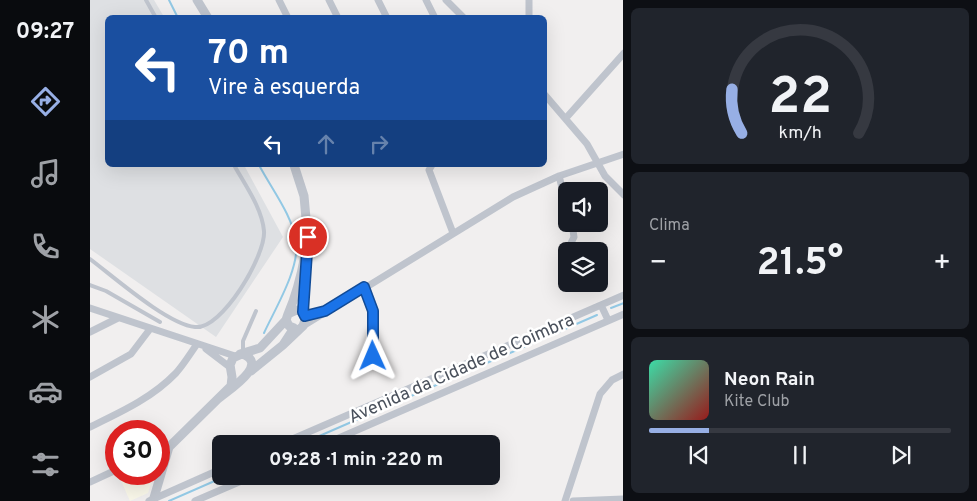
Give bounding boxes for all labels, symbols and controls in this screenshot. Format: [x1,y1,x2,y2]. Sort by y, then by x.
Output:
text: 09:27 [16,19,74,46]
text: 70 m [208,32,289,76]
icon: left [125,35,190,100]
text: 22 [768,66,832,132]
text: Vire à esquerda [208,75,360,102]
icon: directions [28,84,63,119]
text: km/h [778,122,822,145]
icon: left [259,130,287,158]
icon: ahead [312,130,340,158]
icon: right [365,130,393,158]
icon: music [28,156,63,191]
map controls [558,182,608,292]
button: sound [558,182,608,232]
pin [287,216,329,258]
text: Clima [649,216,690,236]
icon: arrive [294,223,322,251]
icon: phone [28,229,63,264]
text: 21.5° [757,240,843,289]
button: layers [558,242,608,292]
text: − [649,246,667,282]
text: + [933,246,951,282]
icon: climate [28,302,63,337]
street label: Avenida da Cidade de Coimbra [345,309,578,430]
position arrow [346,329,398,381]
text: Neon Rain [724,368,815,392]
icon: car [28,374,63,409]
text: Kite Club [724,392,789,412]
speed limit sign: 30 [105,420,170,485]
icon: previous [685,441,713,469]
icon: pause [786,441,814,469]
icon: next [887,441,915,469]
icon: filters [28,447,63,482]
text: 09:28 · 1 min · 220 m [269,448,443,472]

